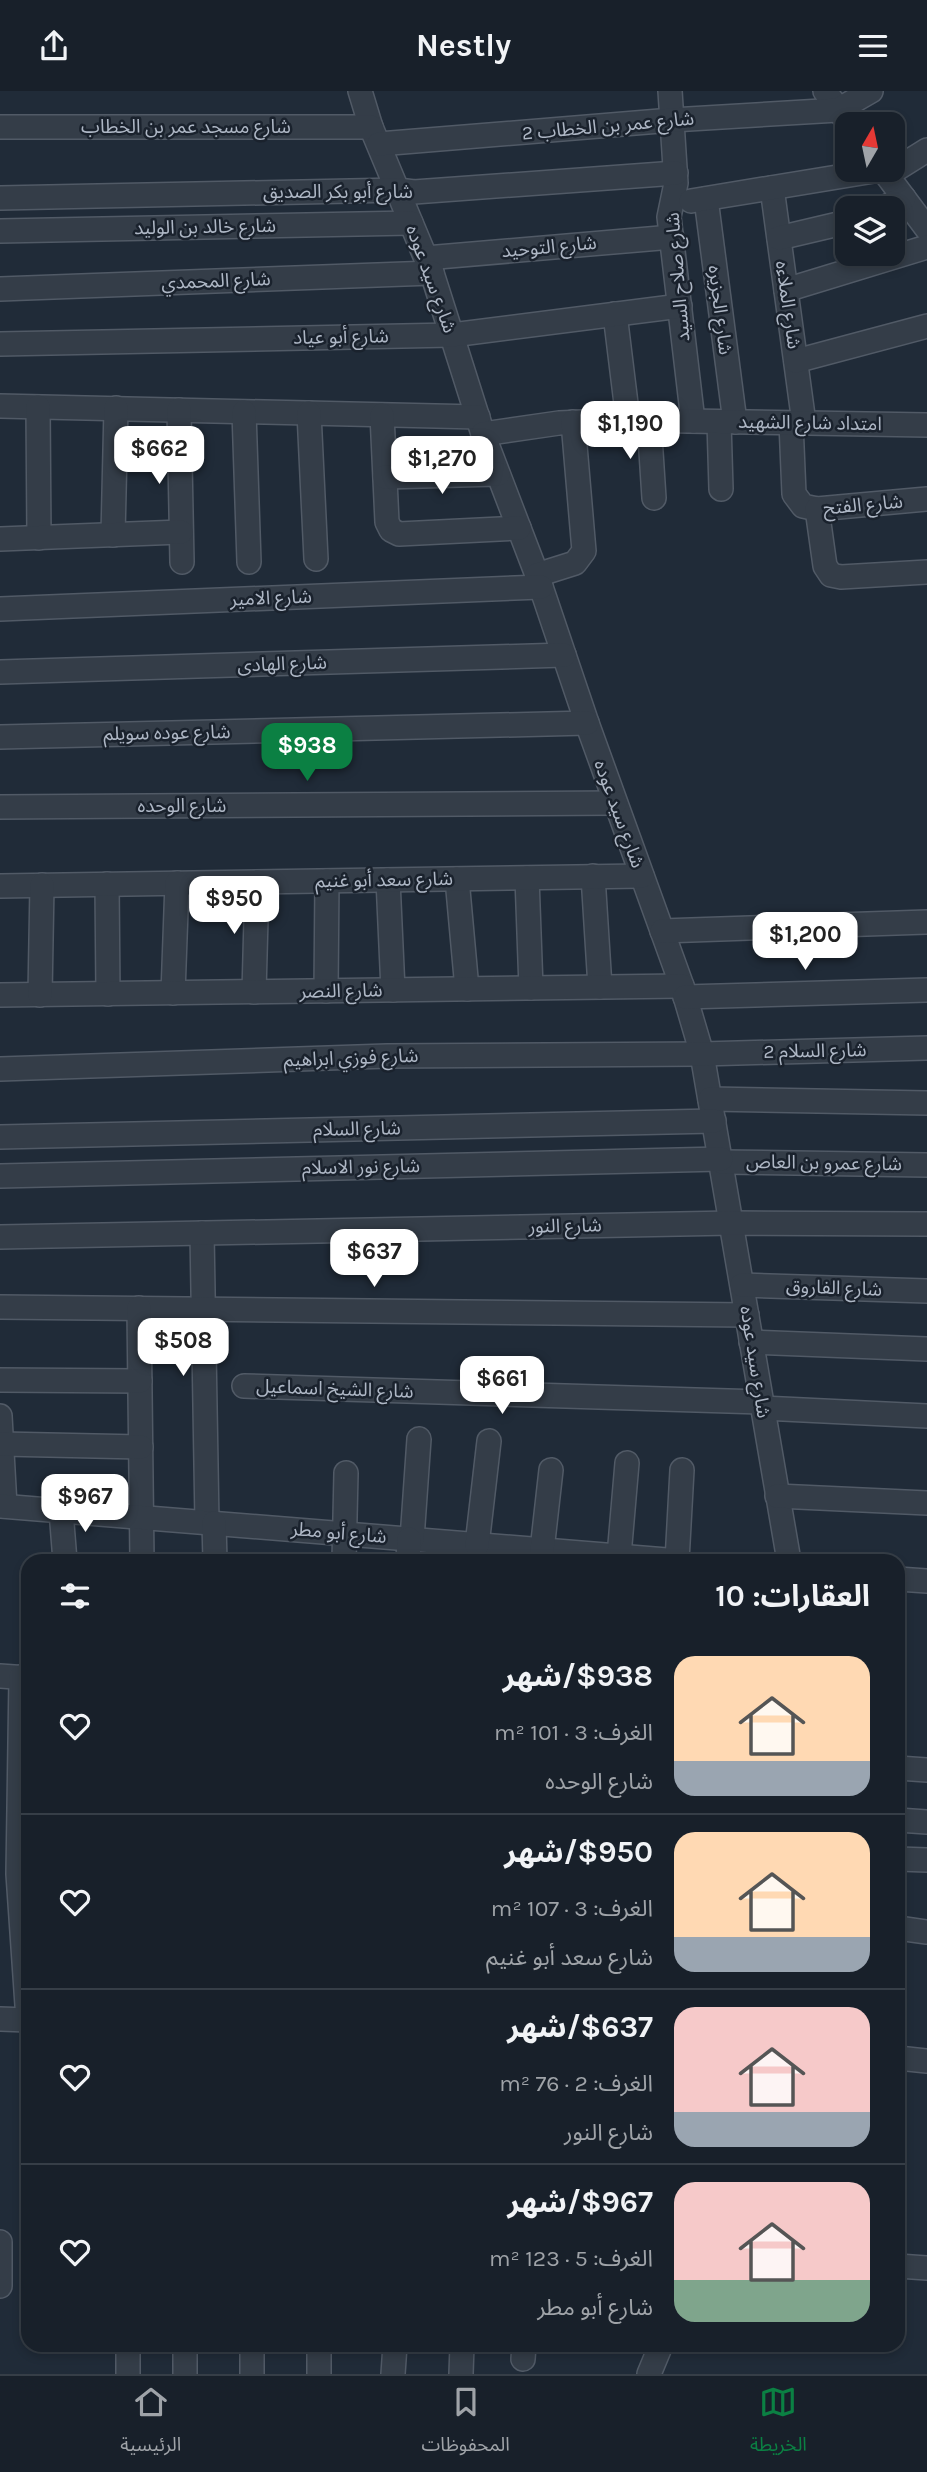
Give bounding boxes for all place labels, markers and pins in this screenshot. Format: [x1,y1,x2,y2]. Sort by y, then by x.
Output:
pin: $1,190 [573,401,687,461]
pin: $662 [118,427,200,486]
pin: $1,270 [385,437,499,496]
pin: $938 [266,723,348,783]
pin: $950 [193,877,275,936]
pin: $1,200 [748,913,862,972]
pin: $637 [333,1229,415,1289]
pin: $508 [142,1319,224,1378]
pin: $661 [461,1357,543,1416]
pin: $967 [44,1475,126,1534]

